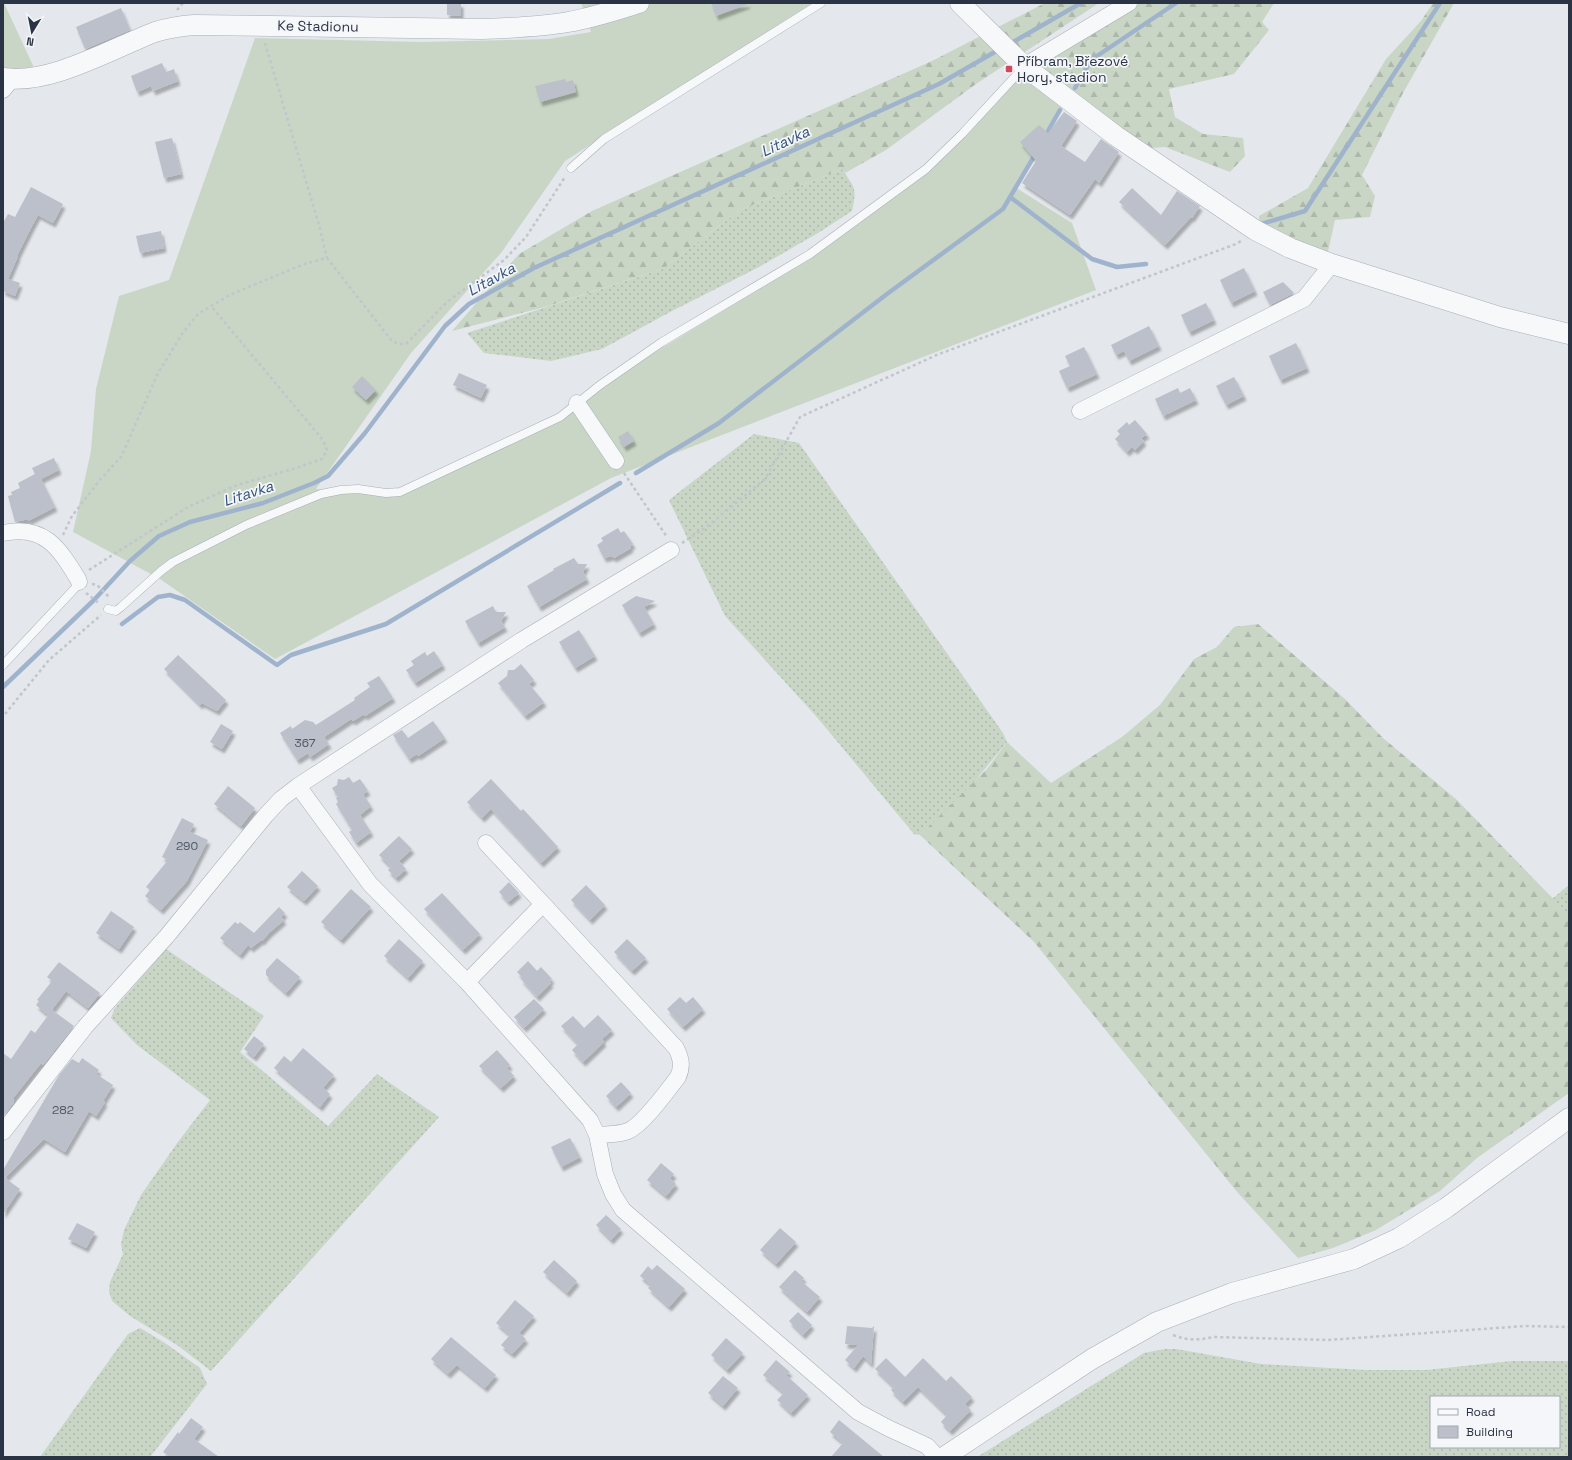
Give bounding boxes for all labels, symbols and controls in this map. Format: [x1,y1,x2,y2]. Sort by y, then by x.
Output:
north arrow [12,12,52,52]
street label: Ke Stadionu [277,16,359,36]
text: N [25,34,35,49]
place label: Příbram, Březové Hory, stadion [1017,52,1128,86]
marker: Příbram, Březové Hory, stadion [1004,64,1014,74]
water label: Litavka [758,121,813,161]
water label: Litavka [464,258,518,300]
water label: Litavka [221,476,276,510]
house number: 367 [294,735,316,751]
house number: 290 [176,838,198,854]
house number: 282 [52,1102,74,1118]
legend [1430,1396,1560,1448]
text: Road [1466,1404,1495,1420]
text: Building [1466,1424,1513,1440]

